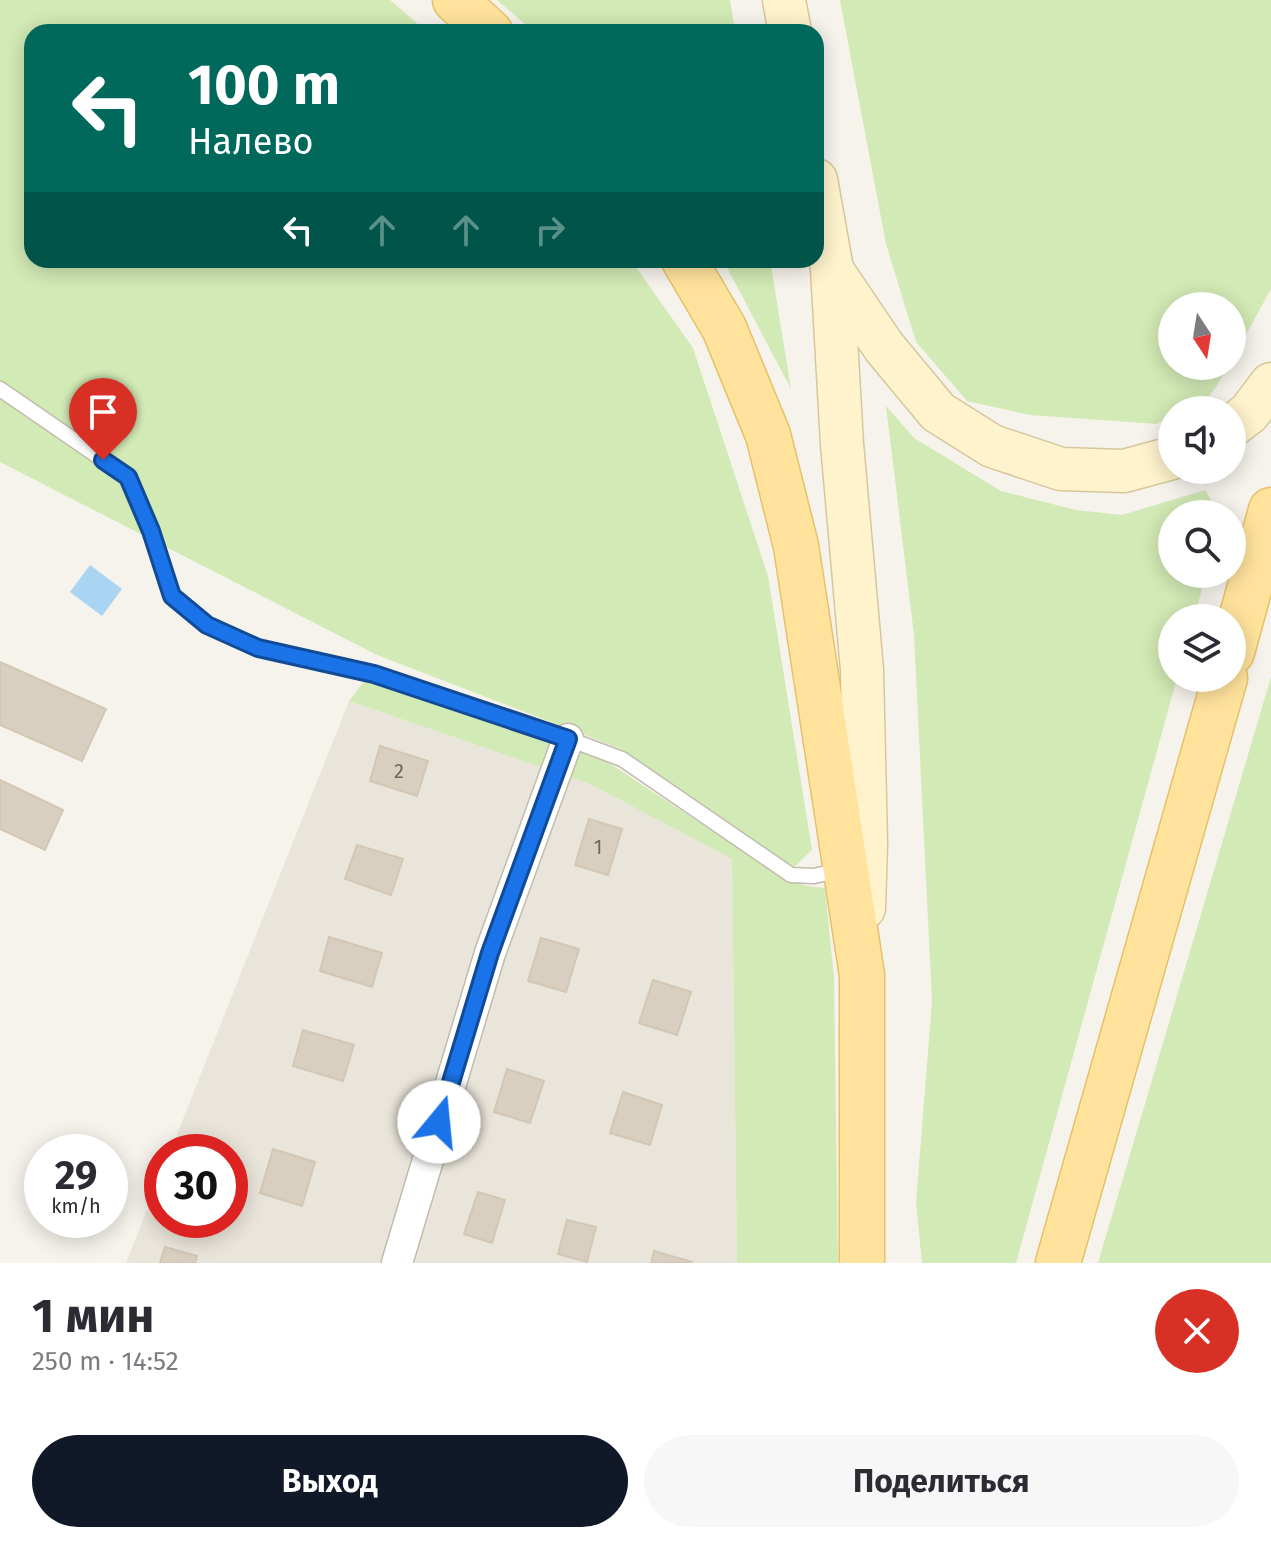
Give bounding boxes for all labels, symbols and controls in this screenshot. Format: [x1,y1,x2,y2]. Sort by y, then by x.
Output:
text: 100 m [188,52,340,119]
icon: left [56,56,160,160]
text: Налево [188,120,314,164]
icon: left [276,208,320,252]
icon: ahead [360,208,404,252]
icon: ahead [444,208,488,252]
icon: right [528,208,572,252]
north arrow [1158,292,1246,380]
map controls [1158,292,1246,692]
pin [69,378,137,460]
icon: arrive [81,390,125,434]
button: sound [1158,396,1246,484]
button: search [1158,500,1246,588]
button: layers [1158,604,1246,692]
house number: 2 [394,759,404,783]
house number: 1 [594,835,602,859]
position arrow [397,1080,481,1164]
speed limit sign: 30 [144,1134,248,1238]
text: 29 [55,1152,97,1200]
text: km/h [51,1194,101,1218]
text: 1 мин [32,1287,154,1345]
button: close [1155,1289,1239,1373]
text: 250 m · 14:52 [32,1346,179,1377]
button: Выход [32,1435,628,1527]
button: Поделиться [644,1435,1239,1527]

